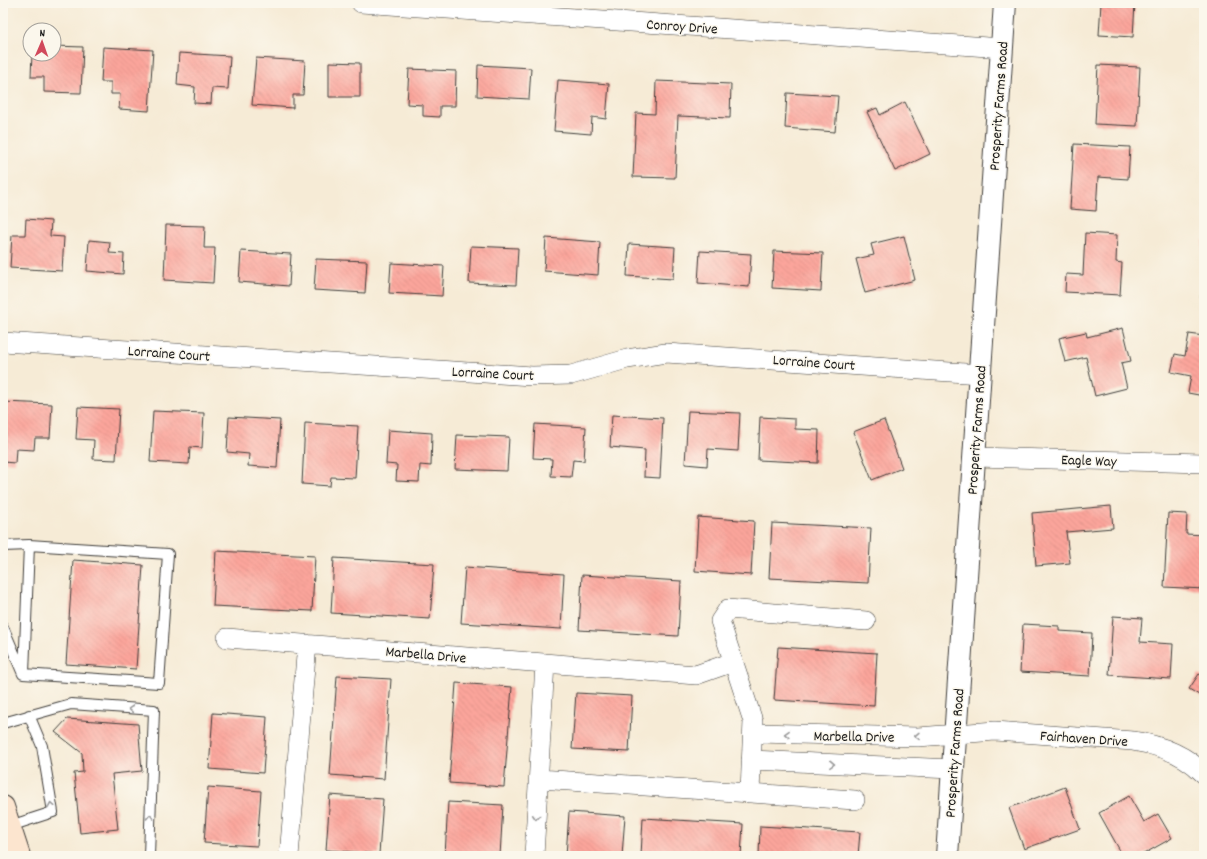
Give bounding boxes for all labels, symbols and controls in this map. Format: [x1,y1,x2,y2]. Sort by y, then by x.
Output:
street label: Conroy Drive [645,15,719,41]
north arrow [22,22,62,62]
text: N [39,26,46,42]
street label: Prosperity Farms Road [985,41,1015,172]
street label: Lorraine Court [127,341,211,369]
street label: Lorraine Court [772,350,856,378]
street label: Lorraine Court [451,362,535,388]
street label: Prosperity Farms Road [963,365,993,496]
street label: Eagle Way [1061,450,1118,474]
street label: Marbella Drive [385,642,468,671]
street label: Prosperity Farms Road [941,688,971,819]
one-way arrow [128,704,134,713]
street label: Marbella Drive [813,726,895,750]
street label: Fairhaven Drive [1039,726,1129,754]
one-way arrow [784,730,790,739]
one-way arrow [914,732,920,741]
one-way arrow [829,760,835,768]
one-way arrow [47,801,56,808]
one-way arrow [146,814,154,820]
one-way arrow [532,814,541,820]

